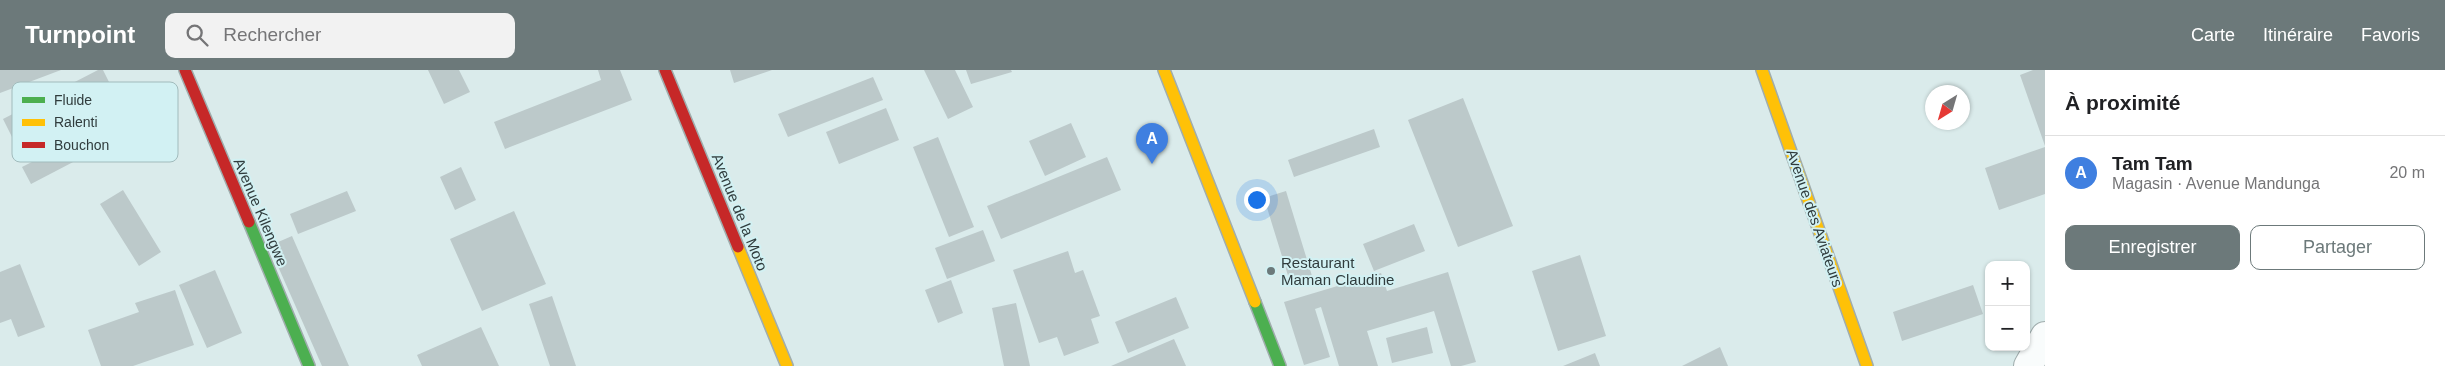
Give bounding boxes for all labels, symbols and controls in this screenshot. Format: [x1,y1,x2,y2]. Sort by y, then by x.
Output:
search box [165,13,515,58]
text: Turnpoint [25,21,135,48]
icon: search [183,21,211,49]
text: Rechercher [223,24,321,45]
text: Carte [2191,25,2235,45]
text: Itinéraire [2263,25,2333,45]
text: Favoris [2361,25,2420,45]
legend [12,82,178,162]
north arrow [1925,85,1970,130]
text: À proximité [2065,91,2181,114]
text: Fluide [54,92,92,108]
text: Ralenti [54,114,98,130]
pin: A [1136,123,1168,164]
text: Bouchon [54,137,109,153]
street label: Avenue des Aviateurs [1783,147,1847,289]
street label: Avenue de la Moto [709,151,771,273]
text: Tam Tam [2112,153,2193,174]
street label: Avenue Kilengwe [231,155,291,269]
text: A [2075,164,2087,181]
text: 20 m [2389,164,2425,181]
text: Magasin · Avenue Mandunga [2112,175,2320,192]
your location [1244,187,1270,213]
button: Enregistrer [2065,225,2240,270]
button: Partager [2250,225,2425,270]
place label: Restaurant Maman Claudine [1281,254,1394,288]
map controls [1985,261,2030,351]
button: + [1985,261,2030,306]
marker: Restaurant Maman Claudine [1265,265,1277,277]
button: − [1985,306,2030,351]

